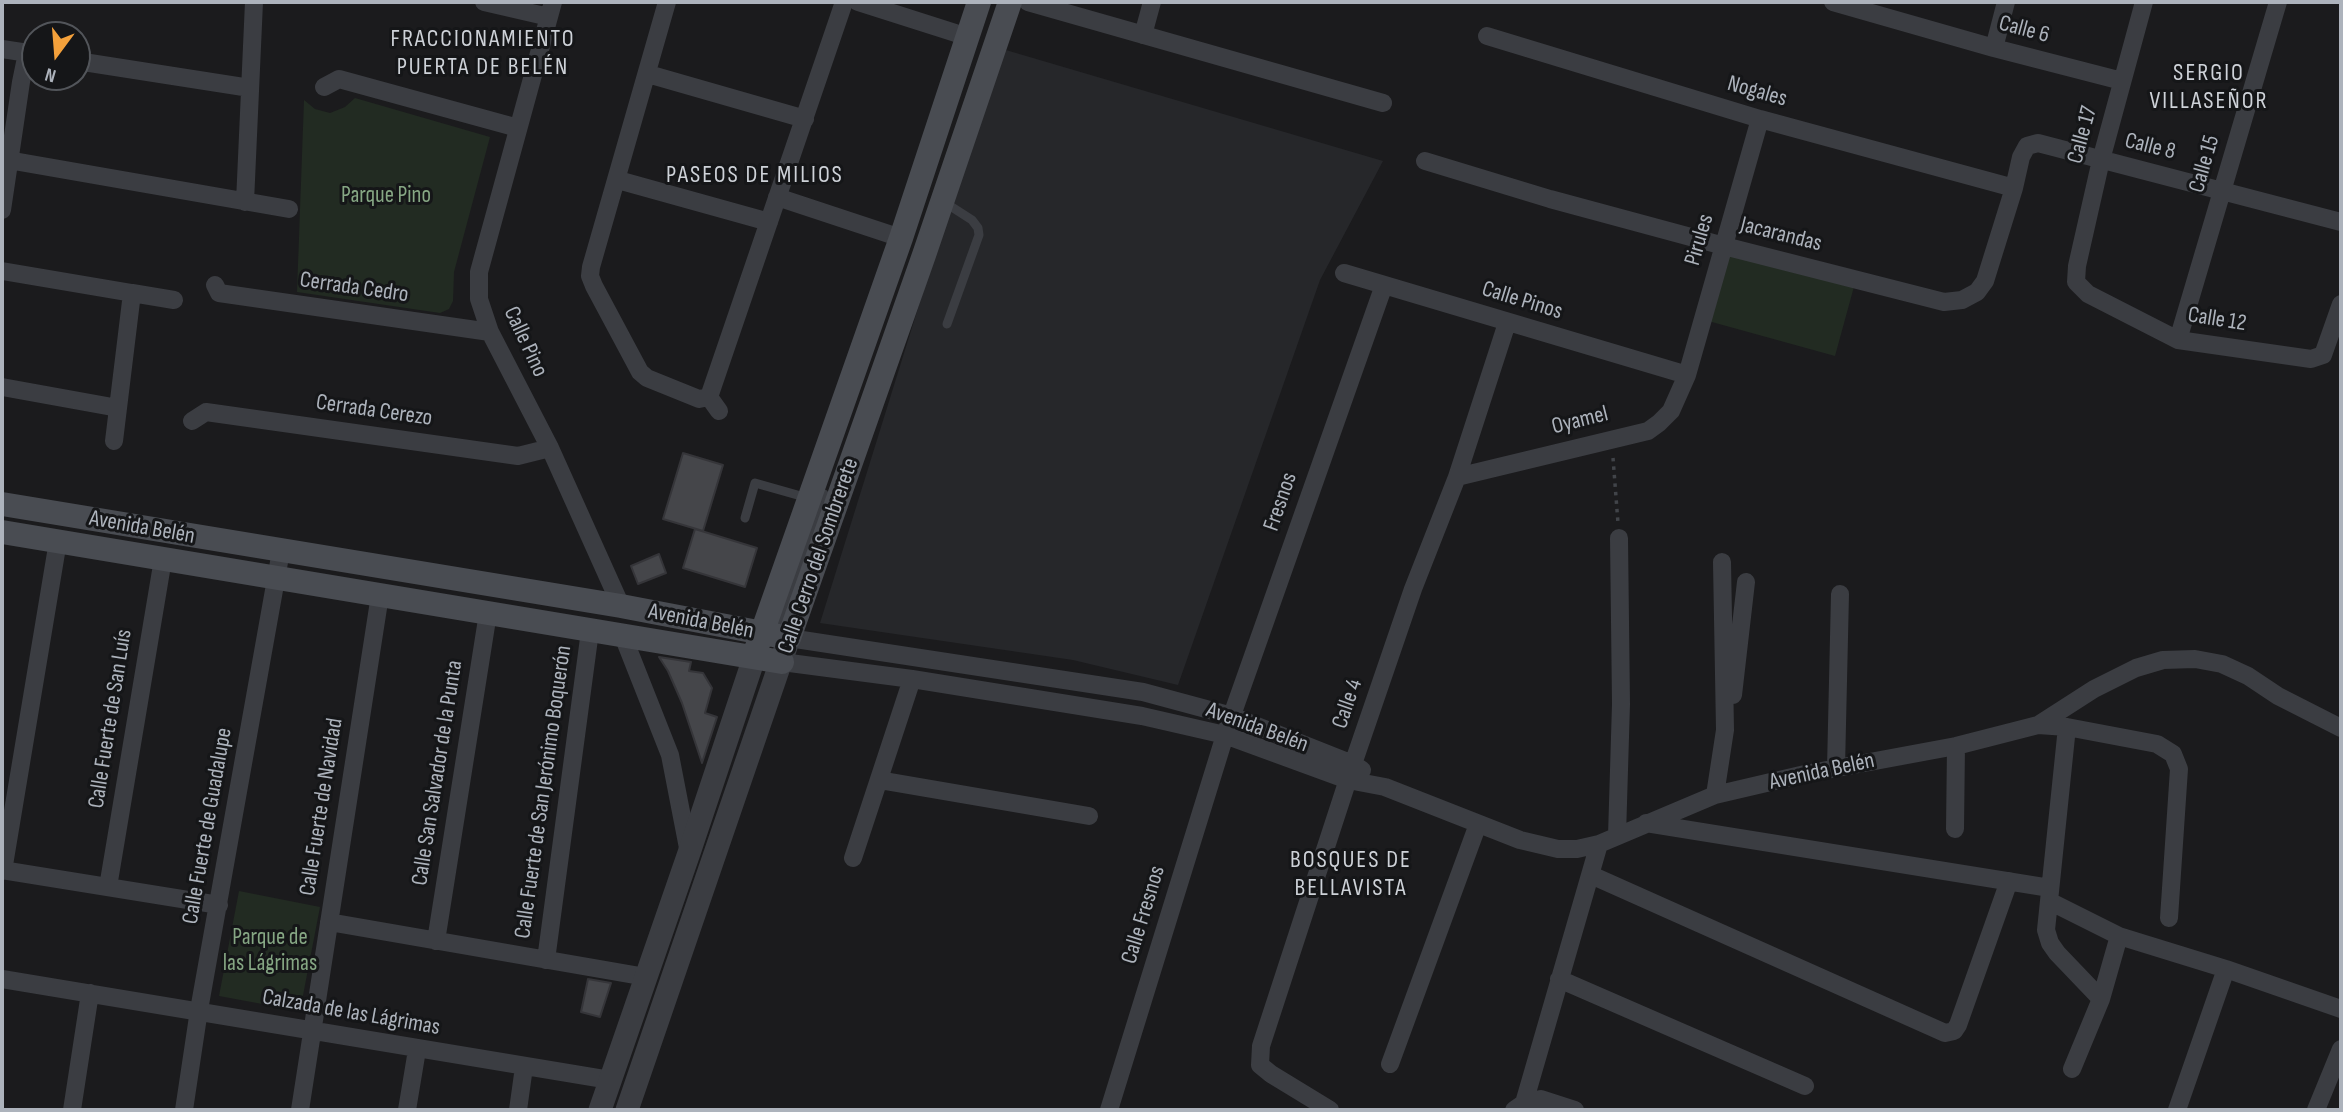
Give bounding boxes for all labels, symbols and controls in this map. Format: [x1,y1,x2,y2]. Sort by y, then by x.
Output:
street label: Calle 6 [1996,10,2052,50]
north arrow [21,21,91,91]
district label: FRACCIONAMIENTO PUERTA DE BELÉN [392,26,574,82]
district label: SERGIO VILLASEÑOR [2151,60,2267,116]
text: N [43,62,59,87]
street label: Nogales [1724,70,1790,114]
street label: Calle 17 [2062,103,2104,167]
street label: Calle 8 [2122,127,2178,167]
street label: Calle 15 [2184,132,2226,196]
district label: PASEOS DE MILIOS [668,162,842,190]
park label: Parque Pino [341,182,431,210]
street label: Pirules [1680,211,1720,269]
street label: Jacarandas [1737,212,1825,258]
street label: Cerrada Cedro [298,267,410,309]
street label: Calle Pinos [1478,276,1566,326]
street label: Calle Pino [497,302,553,382]
street label: Calle 12 [2186,302,2248,338]
street label: Cerrada Cerezo [314,389,434,433]
street label: Oyamel [1549,401,1611,441]
street label: Calle Cerro del Sombrerete [773,455,865,657]
street label: Fresnos [1258,469,1304,535]
street label: Avenida Belén [87,505,197,551]
street label: Avenida Belén [646,598,756,646]
street label: Calle Fuerte de San Luís [83,628,139,810]
street label: Calle Fuerte de San Jerónimo Boquerón [510,644,578,940]
street label: Calle San Salvador de la Punta [407,659,469,887]
street label: Calle 4 [1327,676,1369,732]
street label: Avenida Belén [1202,697,1312,759]
street label: Calle Fuerte de Navidad [294,716,350,898]
street label: Calle Fuerte de Guadalupe [177,726,239,926]
street label: Avenida Belén [1767,747,1877,797]
district label: BOSQUES DE BELLAVISTA [1291,847,1411,903]
street label: Calle Fresnos [1116,863,1172,967]
park label: Parque de las Lágrimas [223,924,317,978]
street label: Calzada de las Lágrimas [260,984,442,1042]

